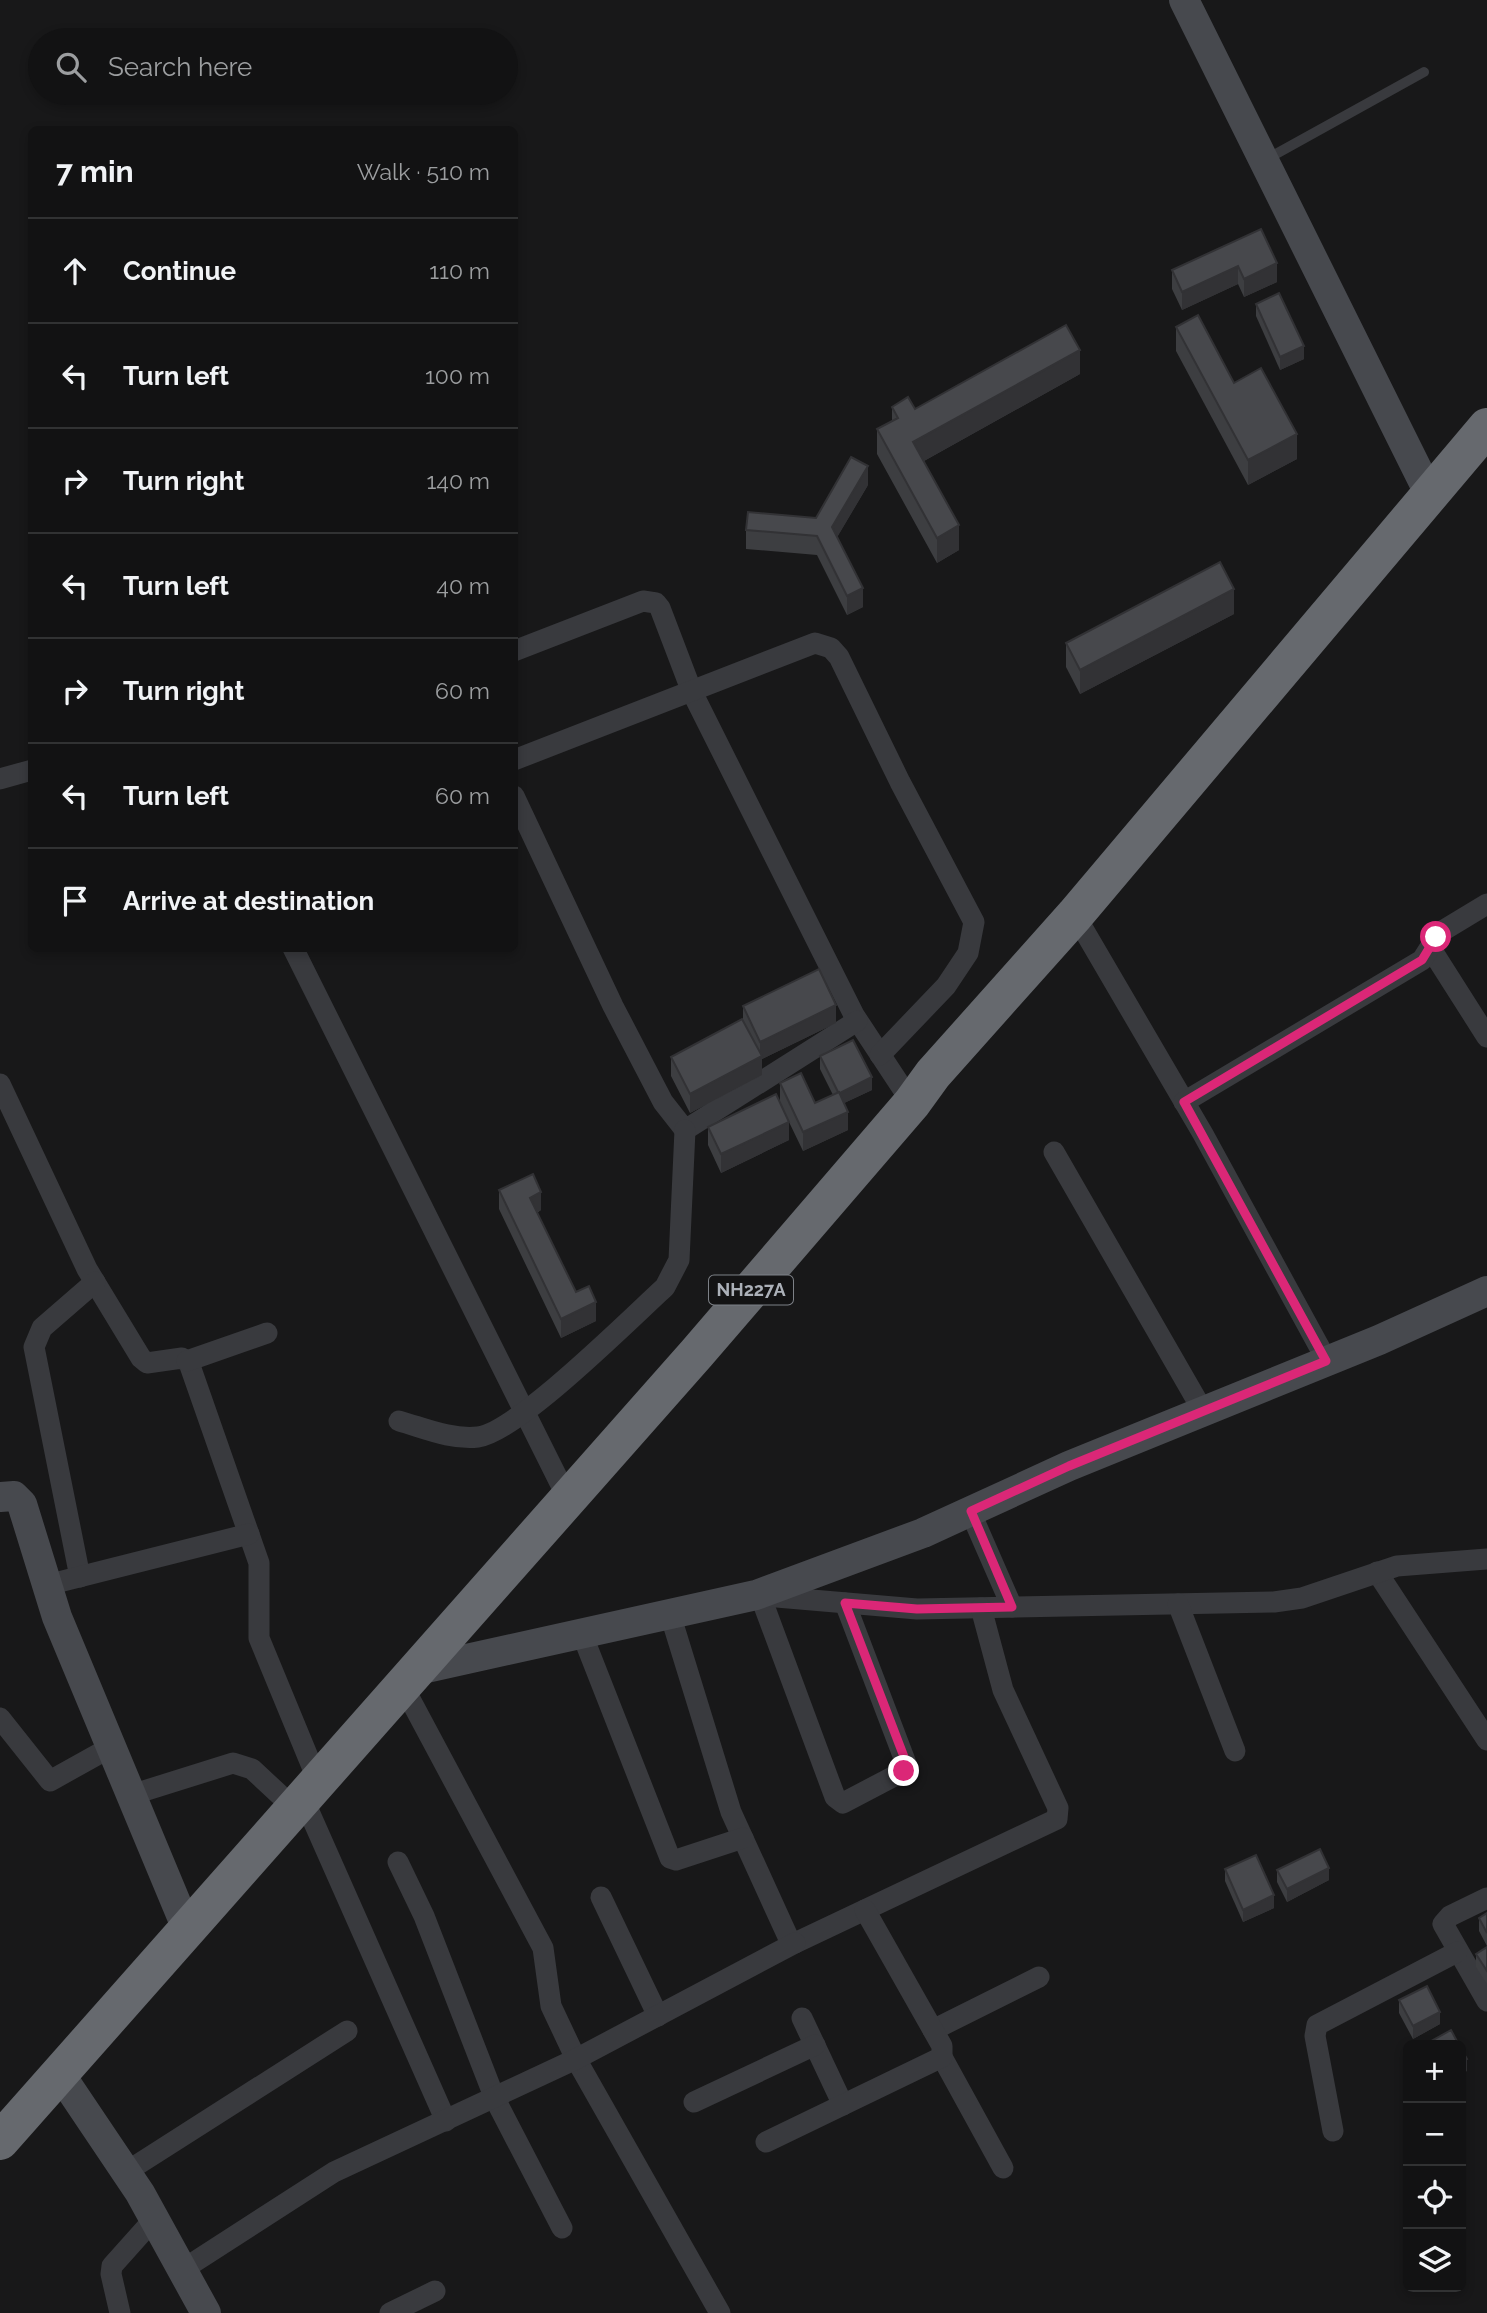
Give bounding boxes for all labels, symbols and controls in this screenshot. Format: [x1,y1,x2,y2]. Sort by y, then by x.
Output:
search box [28,28,518,105]
icon: search [52,48,90,86]
text: Search here [108,52,252,82]
text: 7 min [56,154,134,189]
text: Walk · 510 m [357,158,490,185]
icon: ahead [56,252,94,290]
text: Continue [123,256,236,286]
text: 110 m [429,257,490,284]
icon: left [56,357,94,395]
text: Turn left [123,361,229,391]
text: 100 m [425,362,490,389]
icon: right [56,462,94,500]
text: Turn right [123,466,244,496]
text: 140 m [427,467,490,494]
icon: left [56,567,94,605]
text: Turn left [123,571,229,601]
text: 40 m [436,572,490,599]
icon: right [56,672,94,710]
text: Turn right [123,676,244,706]
text: 60 m [435,677,490,704]
icon: left [56,777,94,815]
text: Turn left [123,781,229,811]
text: 60 m [435,782,490,809]
icon: arrive [56,882,94,920]
text: Arrive at destination [123,886,374,916]
route start [1420,921,1451,952]
road number: NH227A [709,1275,793,1304]
route end [888,1755,919,1786]
map controls [1403,2040,1466,2292]
button: + [1403,2040,1466,2103]
button: − [1403,2103,1466,2166]
button: locate [1403,2166,1466,2229]
button: layers [1403,2229,1466,2292]

